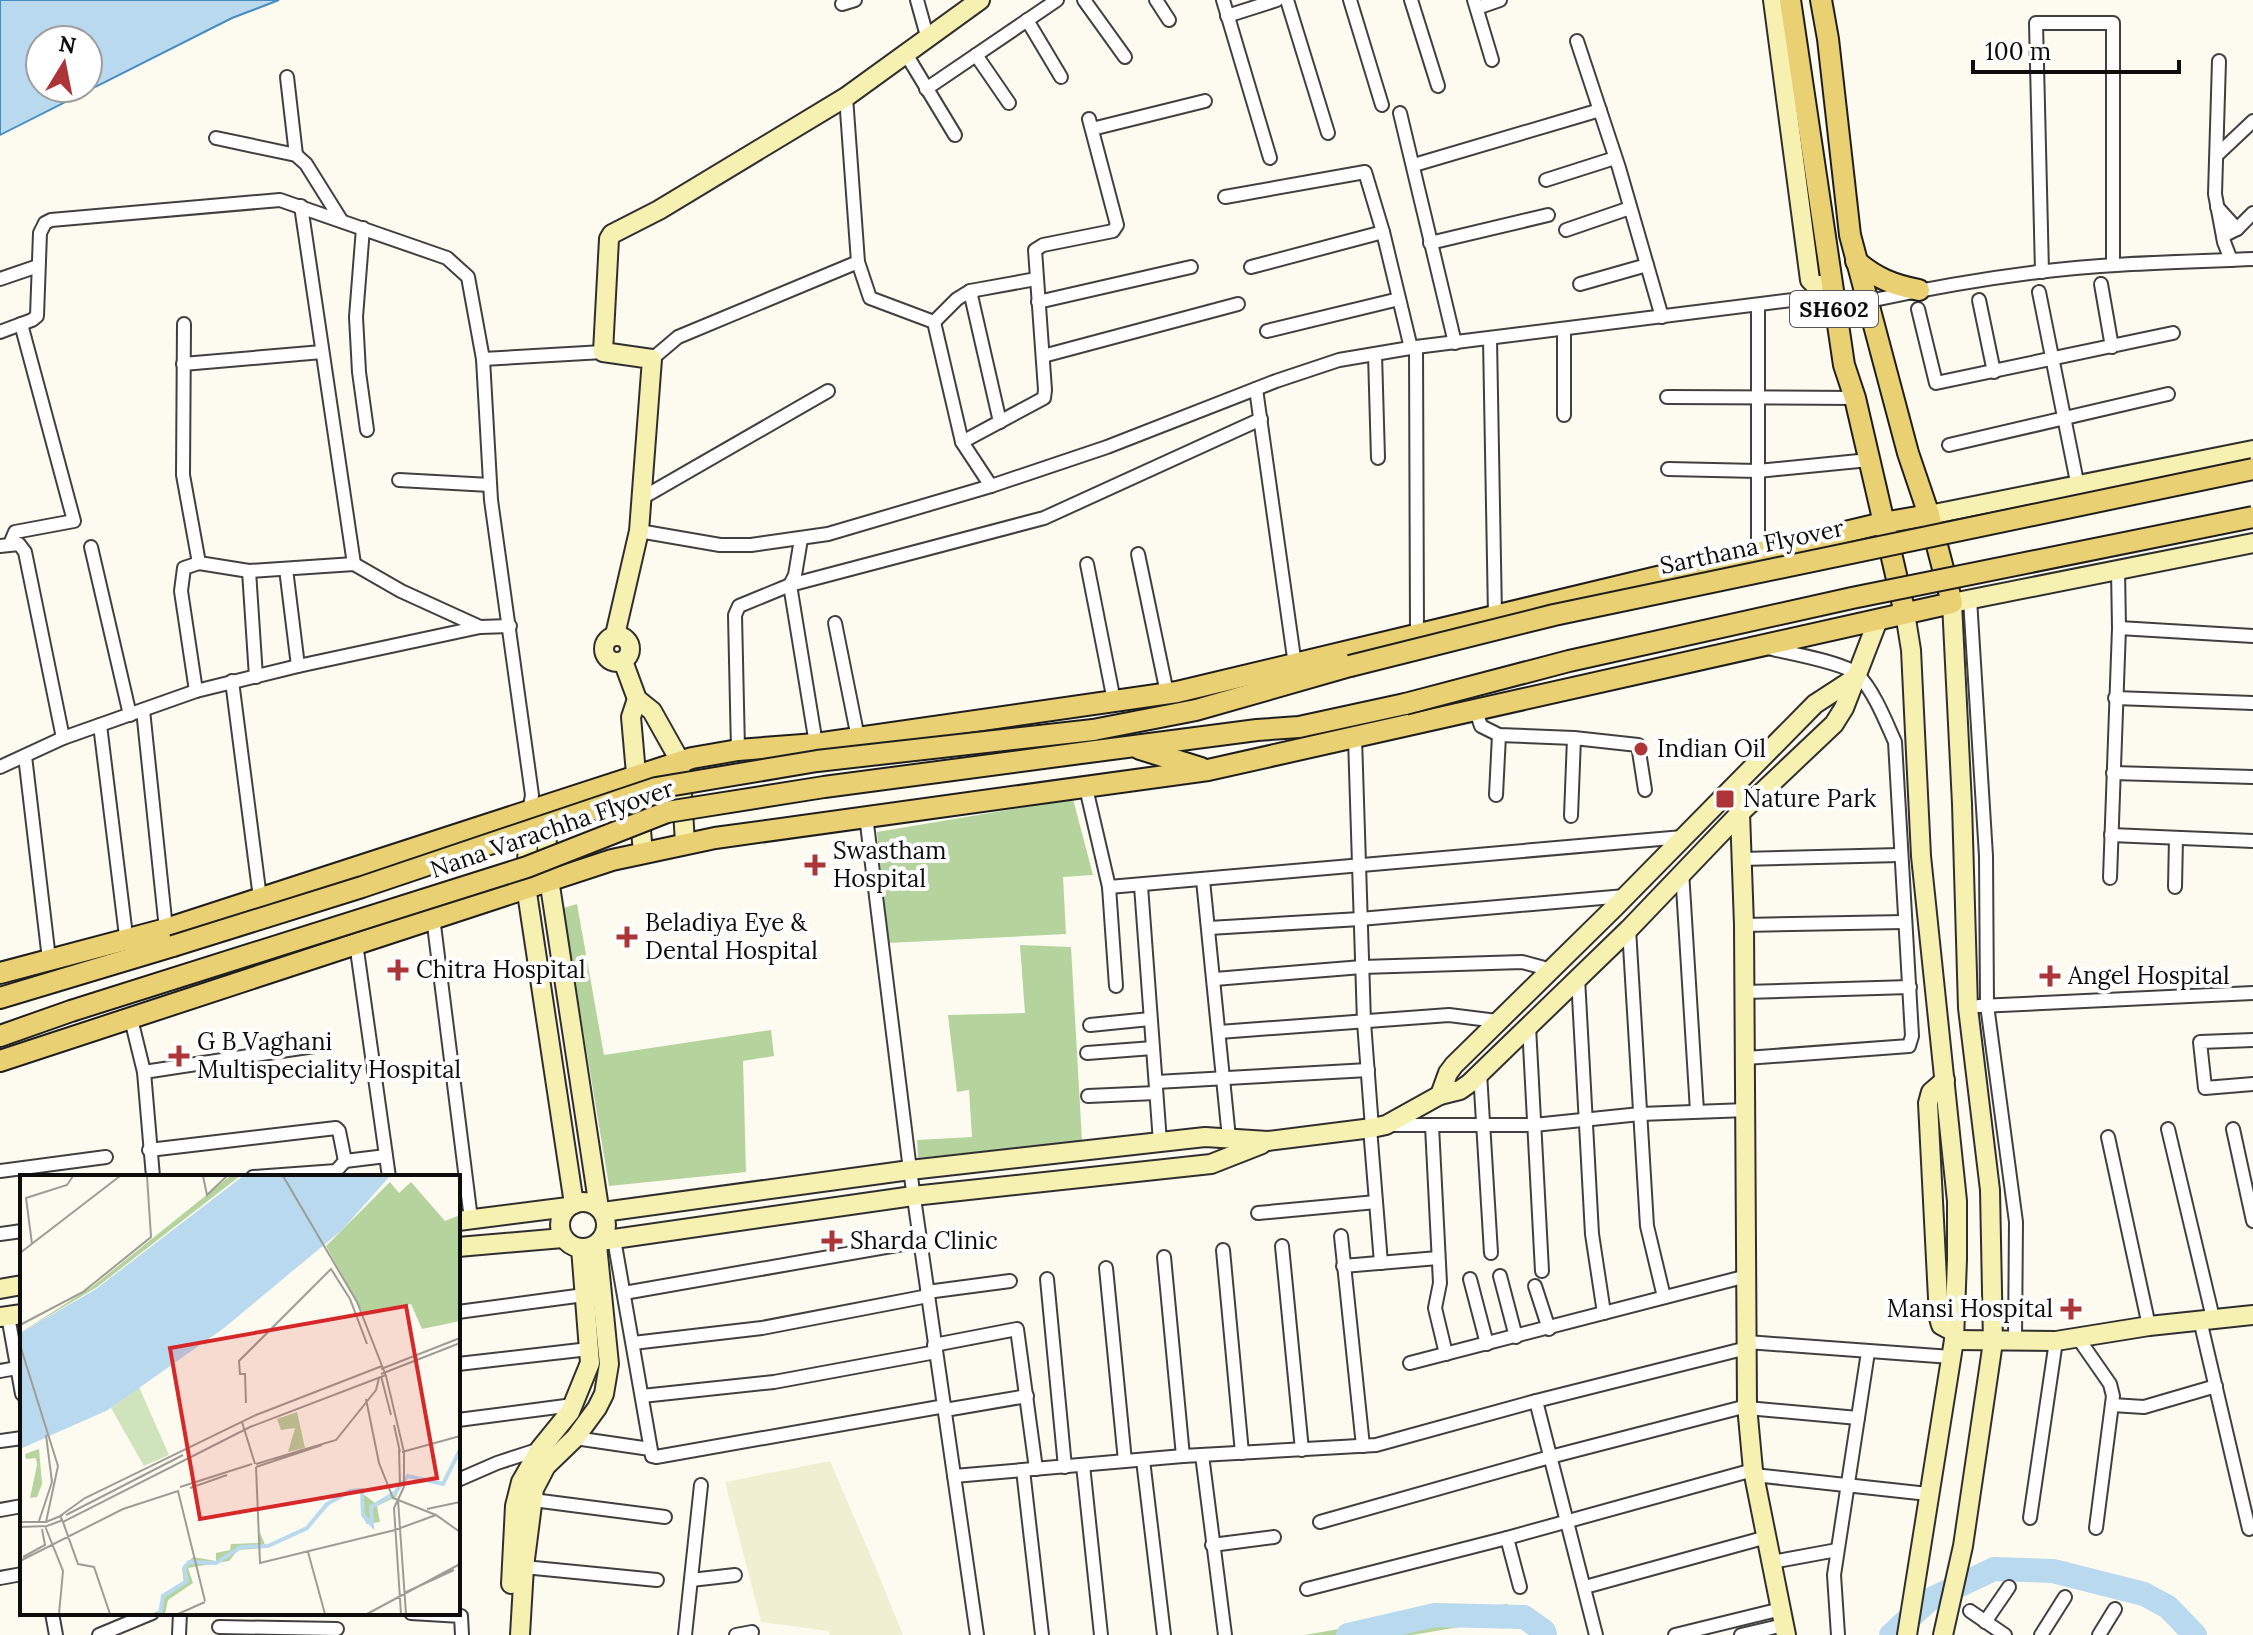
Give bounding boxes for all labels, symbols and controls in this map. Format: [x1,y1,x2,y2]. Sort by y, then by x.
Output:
north arrow [24,24,104,104]
scale bar [1973,24,2179,74]
text: N [57,29,78,60]
text: 100 m [1985,36,2051,67]
road number: SH602 [1790,291,1878,327]
street label: Sarthana Flyover [1657,512,1847,581]
place label: Indian Oil [1657,733,1766,764]
marker: Indian Oil [1632,740,1650,758]
street label: Nana Varachha Flyover [426,772,678,885]
place label: Nature Park [1743,783,1877,814]
marker: Nature Park [1714,788,1736,810]
place label: Swastham Hospital [833,835,946,894]
marker: Swastham Hospital [804,854,826,876]
place label: Beladiya Eye & Dental Hospital [645,907,818,966]
marker: Beladiya Eye & Dental Hospital [616,926,638,948]
place label: Chitra Hospital [416,954,586,985]
marker: Chitra Hospital [387,959,409,981]
place label: Angel Hospital [2067,960,2230,991]
marker: Angel Hospital [2039,965,2061,987]
place label: G B Vaghani Multispeciality Hospital [197,1026,461,1085]
marker: G B Vaghani Multispeciality Hospital [168,1045,190,1067]
inset map [20,1175,460,1615]
place label: Sharda Clinic [850,1225,998,1256]
marker: Sharda Clinic [821,1230,843,1252]
place label: Mansi Hospital [1887,1293,2053,1324]
marker: Mansi Hospital [2060,1298,2082,1320]

